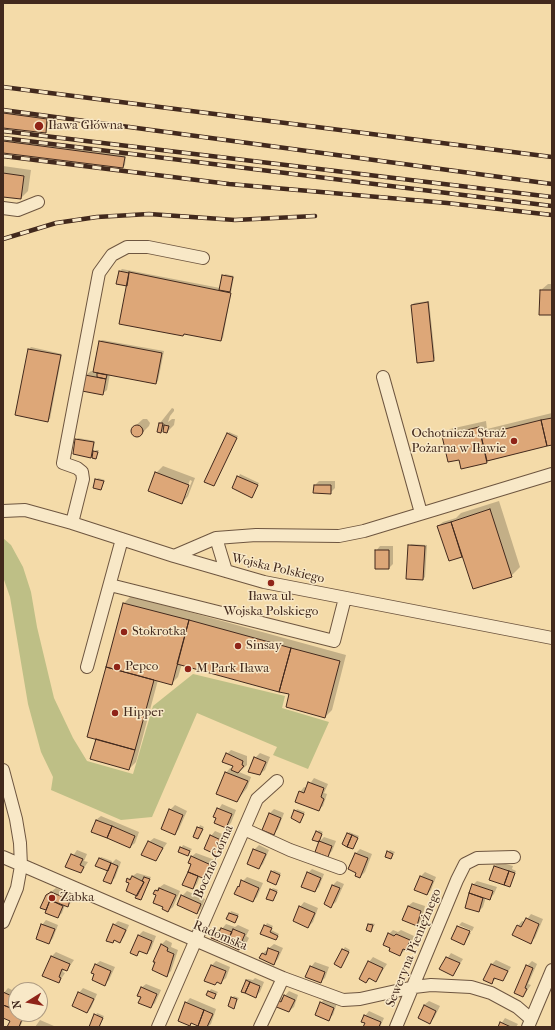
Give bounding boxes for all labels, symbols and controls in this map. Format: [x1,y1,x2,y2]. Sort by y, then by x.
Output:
place label: Iława Główna [48,118,123,134]
marker: Iława Główna [33,120,45,132]
place label: Ochotnicza Straż Pożarna w Iławie [411,426,506,457]
marker: Ochotnicza Straż Pożarna w Iławie [509,436,519,446]
street label: Wojska Polskiego [230,551,326,587]
marker: Iława ul. Wojska Polskiego [266,578,276,588]
place label: Iława ul. Wojska Polskiego [224,589,318,620]
place label: Stokrotka [132,624,186,640]
marker: Stokrotka [119,627,129,637]
place label: Sinsay [246,638,282,654]
marker: Sinsay [233,641,243,651]
place label: Pepco [125,659,158,675]
place label: M Park Iława [196,661,269,677]
marker: Pepco [112,662,122,672]
marker: M Park Iława [183,664,193,674]
place label: Hipper [123,705,163,721]
marker: Hipper [110,708,120,718]
street label: Boczno-Górna [191,823,237,901]
street label: Seweryna Pieniężnego [383,886,445,1010]
place label: Żabka [60,890,94,906]
marker: Żabka [47,893,57,903]
street label: Radomska [190,918,250,954]
north arrow [8,982,48,1022]
text: N [10,999,24,1010]

